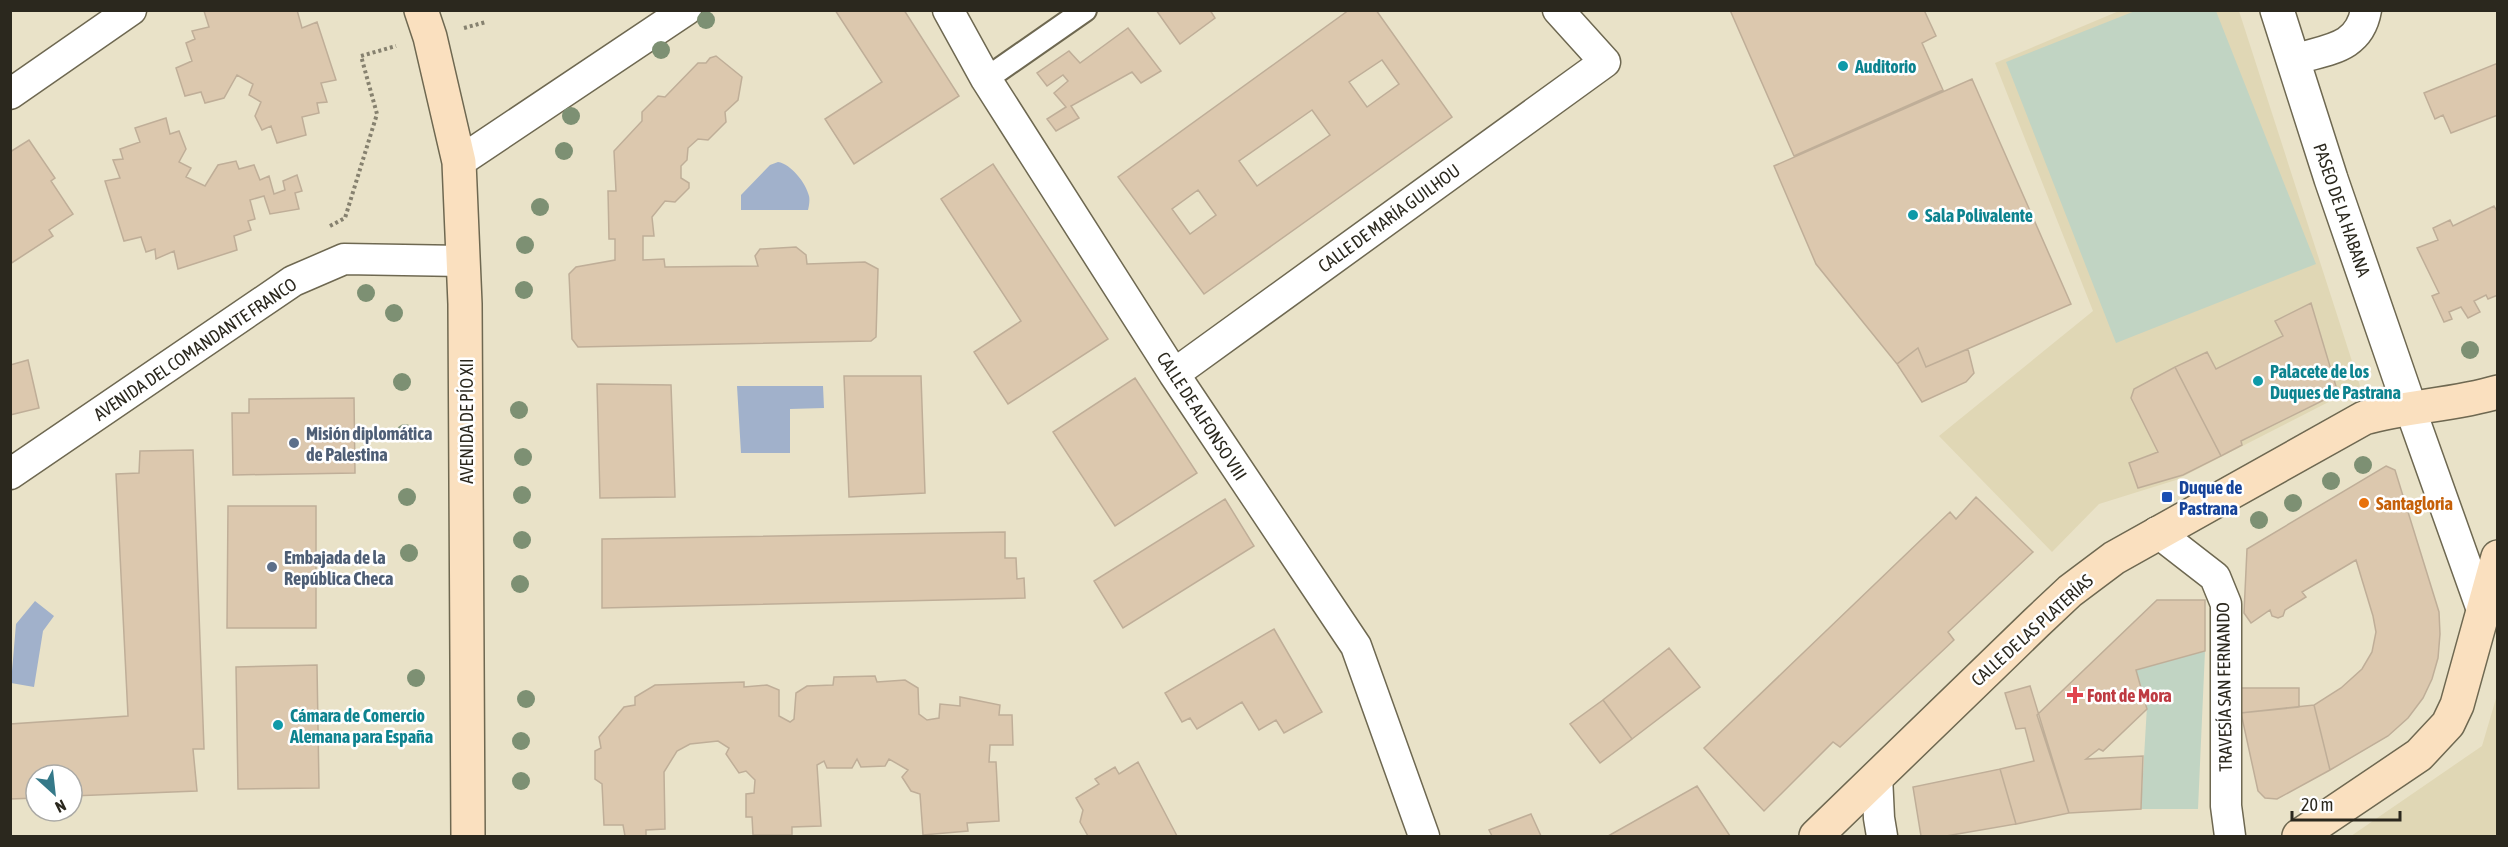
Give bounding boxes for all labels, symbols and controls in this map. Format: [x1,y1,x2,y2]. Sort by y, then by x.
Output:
place label: Auditorio [1854,56,1917,77]
marker: Auditorio [1836,59,1850,73]
street label: PASEO DE LA HABANA [2309,141,2375,280]
street label: CALLE DE MARÍA GUILHOU [1314,159,1464,277]
place label: Sala Polivalente [1925,205,2033,226]
marker: Sala Polivalente [1906,208,1920,222]
street label: AVENIDA DEL COMANDANTE FRANCO [90,273,300,425]
street label: CALLE DE ALFONSO VIII [1153,348,1251,484]
street label: AVENIDA DE PÍO XII [456,358,477,484]
place label: Palacete de los Duques de Pastrana [2270,361,2401,403]
marker: Palacete de los Duques de Pastrana [2251,374,2265,388]
place label: Misión diplomática de Palestina [306,423,432,465]
marker: Misión diplomática de Palestina [287,436,301,450]
place label: Duque de Pastrana [2179,477,2242,519]
marker: Duque de Pastrana [2160,490,2174,504]
place label: Santagloria [2376,493,2453,514]
marker: Santagloria [2357,496,2371,510]
place label: Embajada de la República Checa [284,547,393,589]
marker: Embajada de la República Checa [265,560,279,574]
street label: CALLE DE LAS PLATERÍAS [1967,570,2097,690]
street label: TRAVESÍA SAN FERNANDO [2212,602,2236,772]
place label: Font de Mora [2087,685,2172,706]
marker: Font de Mora [2068,688,2082,702]
place label: Cámara de Comercio Alemana para España [289,705,433,747]
marker: Cámara de Comercio Alemana para España [271,718,285,732]
north arrow [24,763,84,823]
scale bar [2292,784,2400,822]
text: 20 m [2301,794,2333,815]
text: N [53,796,69,817]

